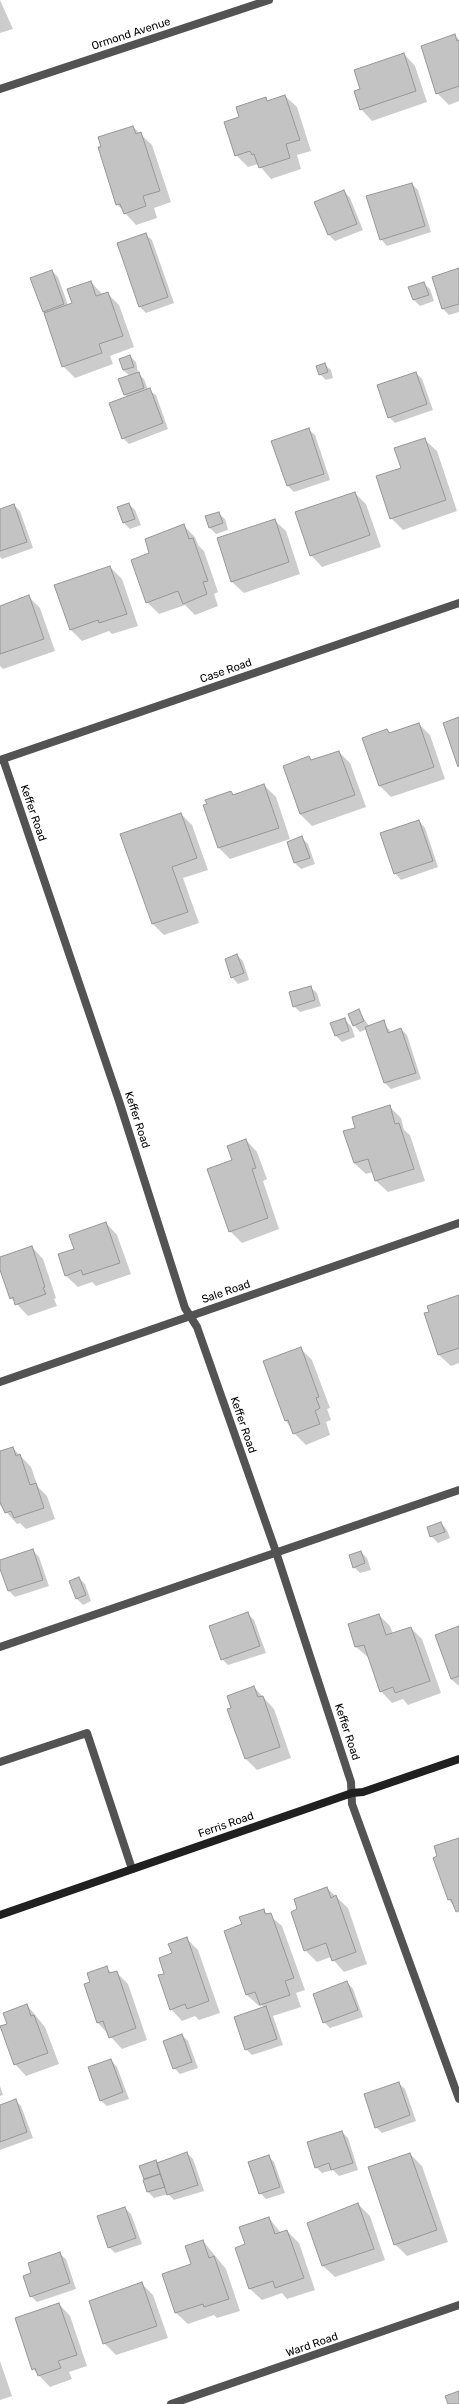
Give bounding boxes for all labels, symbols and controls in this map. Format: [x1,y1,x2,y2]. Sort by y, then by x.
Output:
street label: Ormond Avenue [90,15,172,53]
street label: Case Road [198,656,254,686]
street label: Keffer Road [17,783,49,843]
street label: Keffer Road [122,1090,152,1150]
street label: Sale Road [200,1278,252,1306]
street label: Keffer Road [227,1395,259,1455]
street label: Keffer Road [332,1702,362,1762]
street label: Ferris Road [196,1809,256,1841]
street label: Ward Road [284,2330,340,2360]

